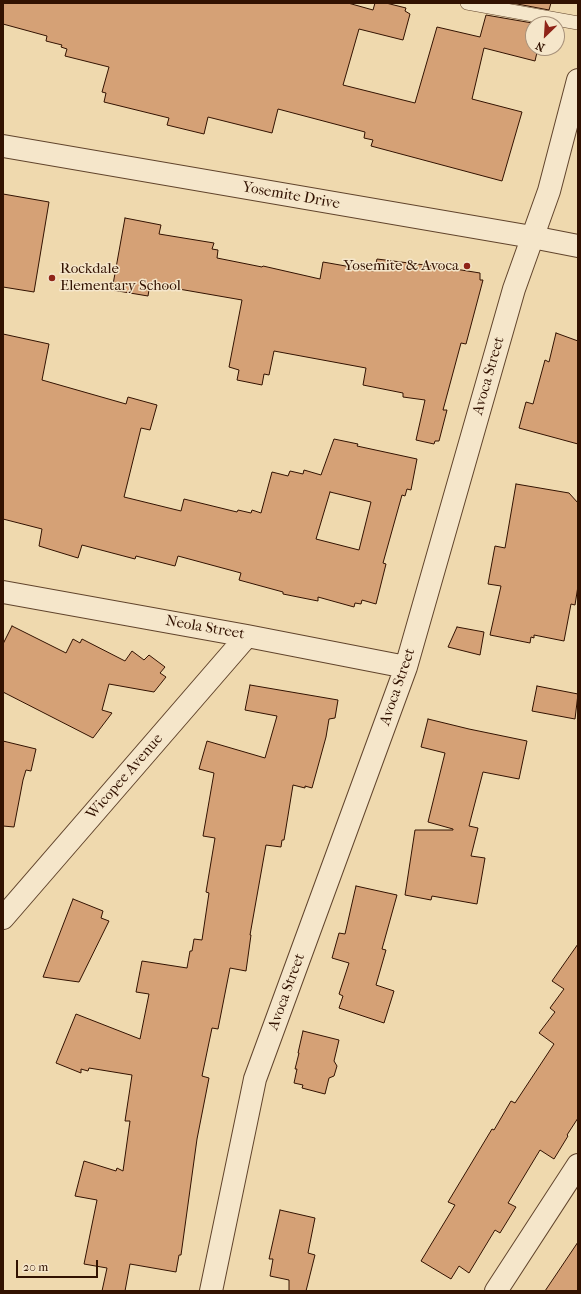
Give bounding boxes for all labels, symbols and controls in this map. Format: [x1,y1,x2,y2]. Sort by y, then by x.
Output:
north arrow [525,16,565,56]
text: N [534,39,547,54]
street label: Yosemite Drive [241,179,341,213]
place label: Yosemite & Avoca [344,257,459,275]
place label: Rockdale Elementary School [60,260,181,295]
marker: Yosemite & Avoca [462,261,472,271]
marker: Rockdale Elementary School [47,273,57,283]
street label: Avoca Street [469,335,509,417]
street label: Neola Street [164,612,246,644]
street label: Avoca Street [376,646,420,728]
street label: Wicopee Avenue [83,730,167,824]
street label: Avoca Street [265,951,309,1033]
scale bar [18,1252,100,1278]
text: 20 m [23,1260,48,1274]

